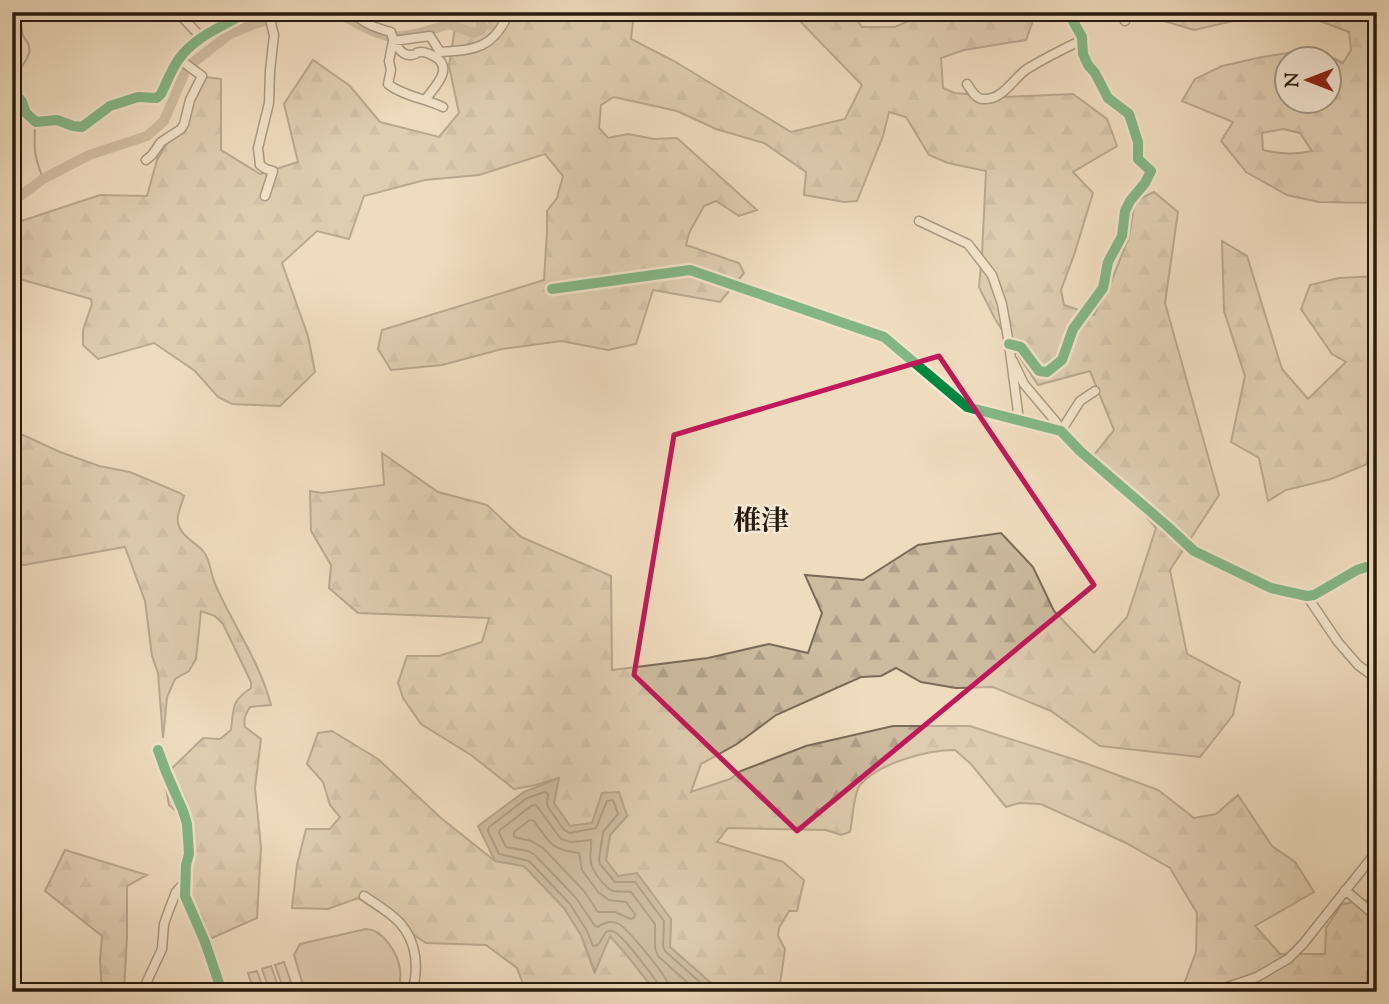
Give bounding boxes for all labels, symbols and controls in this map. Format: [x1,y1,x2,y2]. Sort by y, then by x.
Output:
north arrow [1274,46,1344,116]
text: N [1280,72,1307,88]
district label: 椎津 [733,503,789,543]

